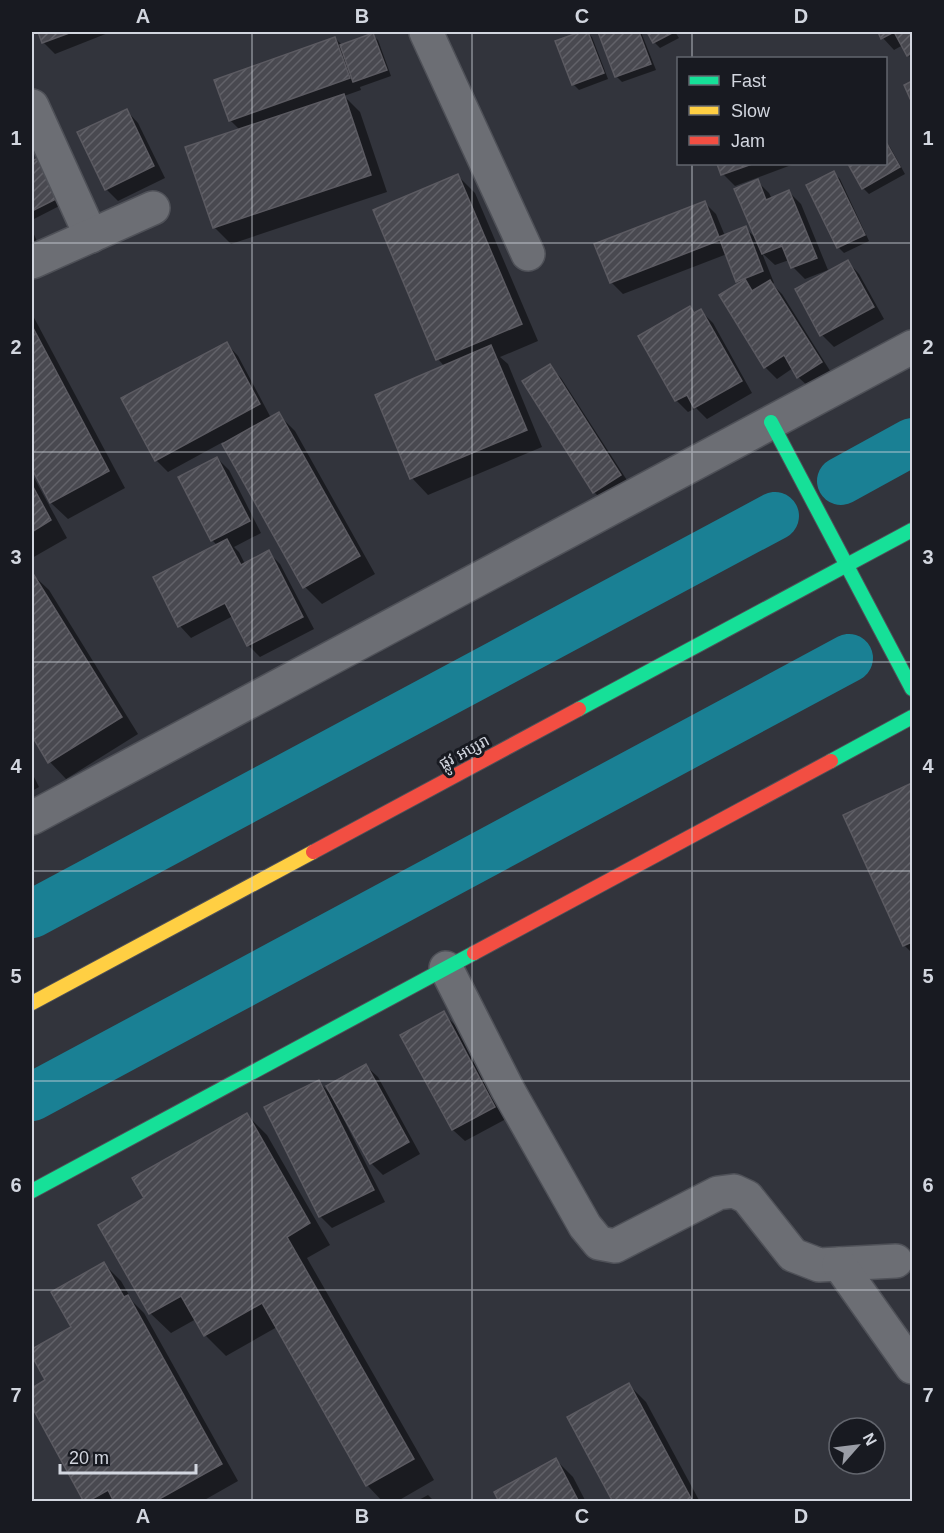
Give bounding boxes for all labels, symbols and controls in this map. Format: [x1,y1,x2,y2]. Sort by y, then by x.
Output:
text: A [136,5,150,27]
text: B [355,5,369,27]
text: C [575,5,589,27]
text: D [794,5,808,27]
legend [677,57,887,165]
text: Fast [731,71,766,91]
text: Slow [731,101,771,121]
text: 1 [10,127,22,149]
text: 1 [922,127,934,149]
text: Jam [731,131,765,151]
text: 2 [10,336,22,358]
text: 2 [922,336,934,358]
text: 3 [10,546,22,568]
text: 3 [922,546,934,568]
street label: ផ្លូវ អប្សរា [436,732,495,777]
text: 4 [10,755,22,777]
text: 4 [922,755,934,777]
text: 5 [10,965,22,987]
text: 5 [922,965,934,987]
text: 6 [10,1174,22,1196]
text: 6 [922,1174,934,1196]
text: 7 [10,1384,22,1406]
text: 7 [922,1384,934,1406]
north arrow [827,1416,887,1476]
text: N [860,1430,880,1448]
scale bar [60,1437,196,1475]
text: 20 m [69,1448,109,1468]
text: A [136,1505,150,1527]
text: B [355,1505,369,1527]
text: C [575,1505,589,1527]
text: D [794,1505,808,1527]

